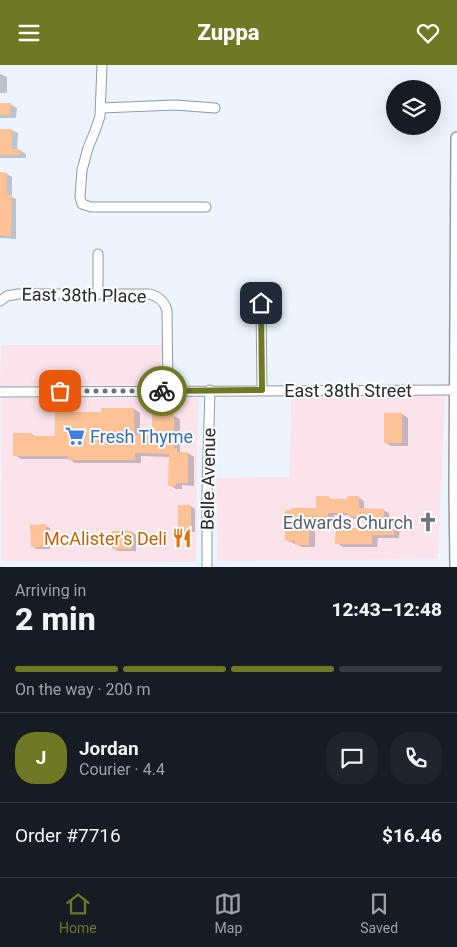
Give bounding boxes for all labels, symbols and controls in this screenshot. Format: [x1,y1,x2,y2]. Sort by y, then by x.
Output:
icon: menu [15,19,43,47]
icon: heart [414,19,442,47]
text: Zuppa [197,20,260,45]
map controls [386,80,441,135]
button: layers [386,80,441,135]
pin [240,282,282,324]
street label: East 38th Place [21,283,147,307]
icon: home [247,289,275,317]
courier [137,366,187,416]
pin [39,370,81,412]
icon: bag [46,377,74,405]
icon: bike [148,377,176,405]
street label: East 38th Street [284,380,412,401]
supermarket icon: Fresh Thyme [64,425,86,447]
place label: Fresh Thyme [90,426,193,447]
street label: Belle Avenue [197,428,219,530]
church icon: Edwards Church [417,511,439,533]
place label: Edwards Church [283,512,413,533]
restaurant icon: McAlister's Deli [171,527,193,549]
place label: McAlister's Deli [44,528,167,549]
text: Arriving in [15,581,86,600]
text: 12:43–12:48 [331,598,442,621]
text: 2 min [15,600,96,638]
text: On the way · 200 m [15,680,151,699]
button: chat [326,732,378,784]
button: phone [390,732,442,784]
text: Jordan [79,737,139,760]
text: J [36,746,46,769]
text: Courier · 4.4 [79,760,165,779]
text: Order #7716 [15,824,121,847]
text: $16.46 [382,824,442,847]
tab: Home [59,890,97,936]
tab: Map [214,890,242,936]
tab: Saved [360,890,398,936]

